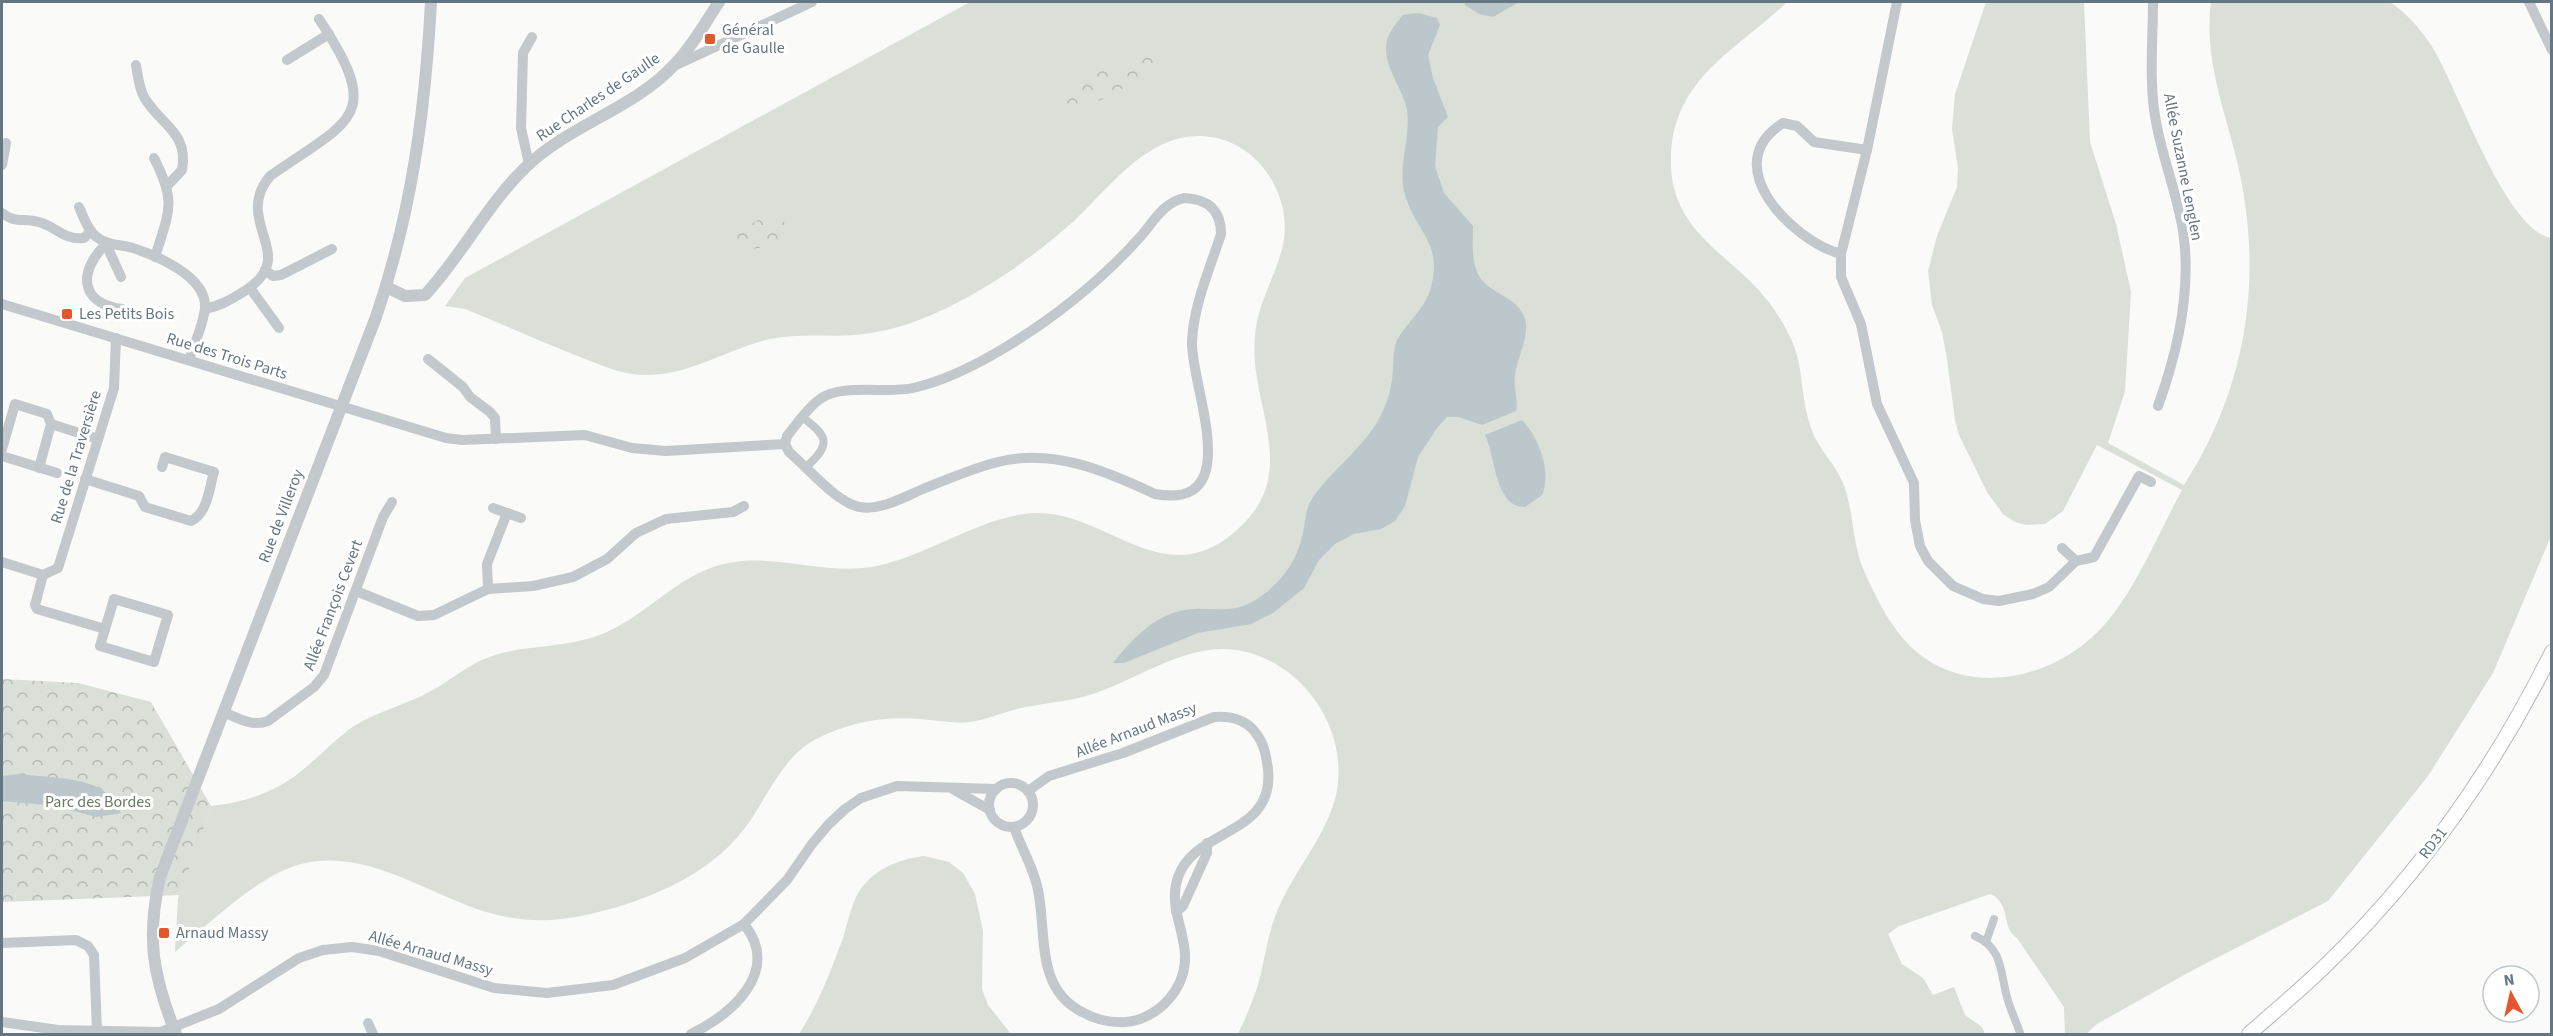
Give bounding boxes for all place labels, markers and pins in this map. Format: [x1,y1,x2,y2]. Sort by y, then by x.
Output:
place label: Général de Gaulle [722,19,785,59]
marker: Général de Gaulle [703,32,717,46]
place label: Les Petits Bois [79,303,174,325]
marker: Les Petits Bois [60,307,74,321]
place label: Arnaud Massy [176,922,269,944]
marker: Arnaud Massy [157,926,171,940]

